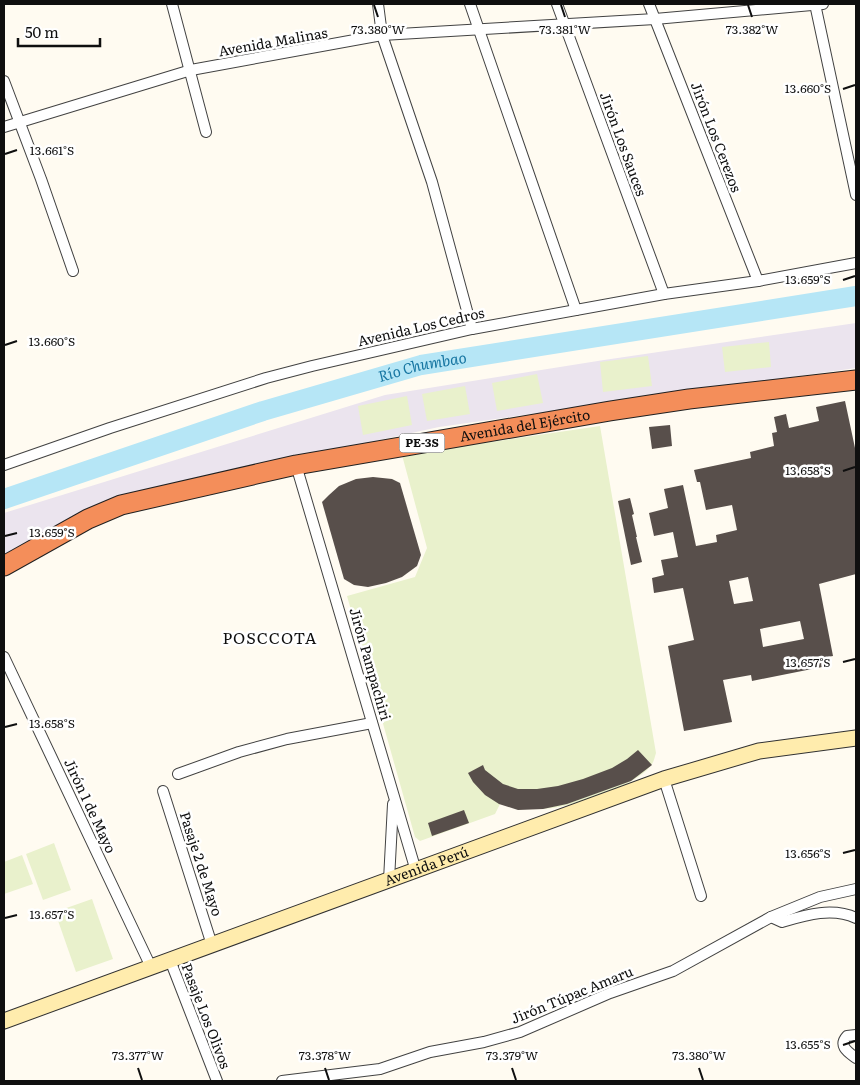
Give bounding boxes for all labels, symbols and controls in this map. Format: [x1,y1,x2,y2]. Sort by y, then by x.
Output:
scale bar [18,15,100,47]
text: 50 m [25,20,59,43]
text: 73.380°W [351,20,405,38]
text: 73.381°W [539,20,591,38]
text: 73.382°W [726,20,778,38]
street label: Avenida Malinas [217,22,329,60]
street label: Jirón Los Cerezos [687,79,747,195]
text: 13.660°S [785,79,831,97]
street label: Jirón Los Sauces [596,89,652,199]
text: 13.661°S [30,141,74,159]
text: 13.659°S [785,270,831,288]
street label: Avenida Los Cedros [356,302,486,350]
text: 13.660°S [29,332,75,350]
water label: Río Chumbao [375,345,468,387]
street label: Avenida del Ejército [458,404,592,446]
road number: PE-3S [400,433,444,452]
text: 13.658°S [785,461,831,479]
text: 13.659°S [29,523,75,541]
street label: Jirón Pampachiri [345,605,397,723]
district label: POSCCOTA [222,625,318,649]
text: 13.657°S [785,653,831,671]
text: 13.658°S [29,714,75,732]
street label: Jirón 1 de Mayo [60,755,122,856]
street label: Pasaje 2 de Mayo [176,809,228,918]
street label: Avenida Perú [381,841,471,890]
text: 13.656°S [785,844,831,862]
text: 13.657°S [29,905,75,923]
street label: Pasaje Los Olivos [178,960,236,1071]
street label: Jirón Túpac Amaru [507,960,636,1028]
text: 13.655°S [785,1035,831,1053]
text: 73.377°W [112,1046,164,1064]
text: 73.378°W [299,1046,351,1064]
text: 73.379°W [486,1046,538,1064]
text: 73.380°W [672,1046,726,1064]

